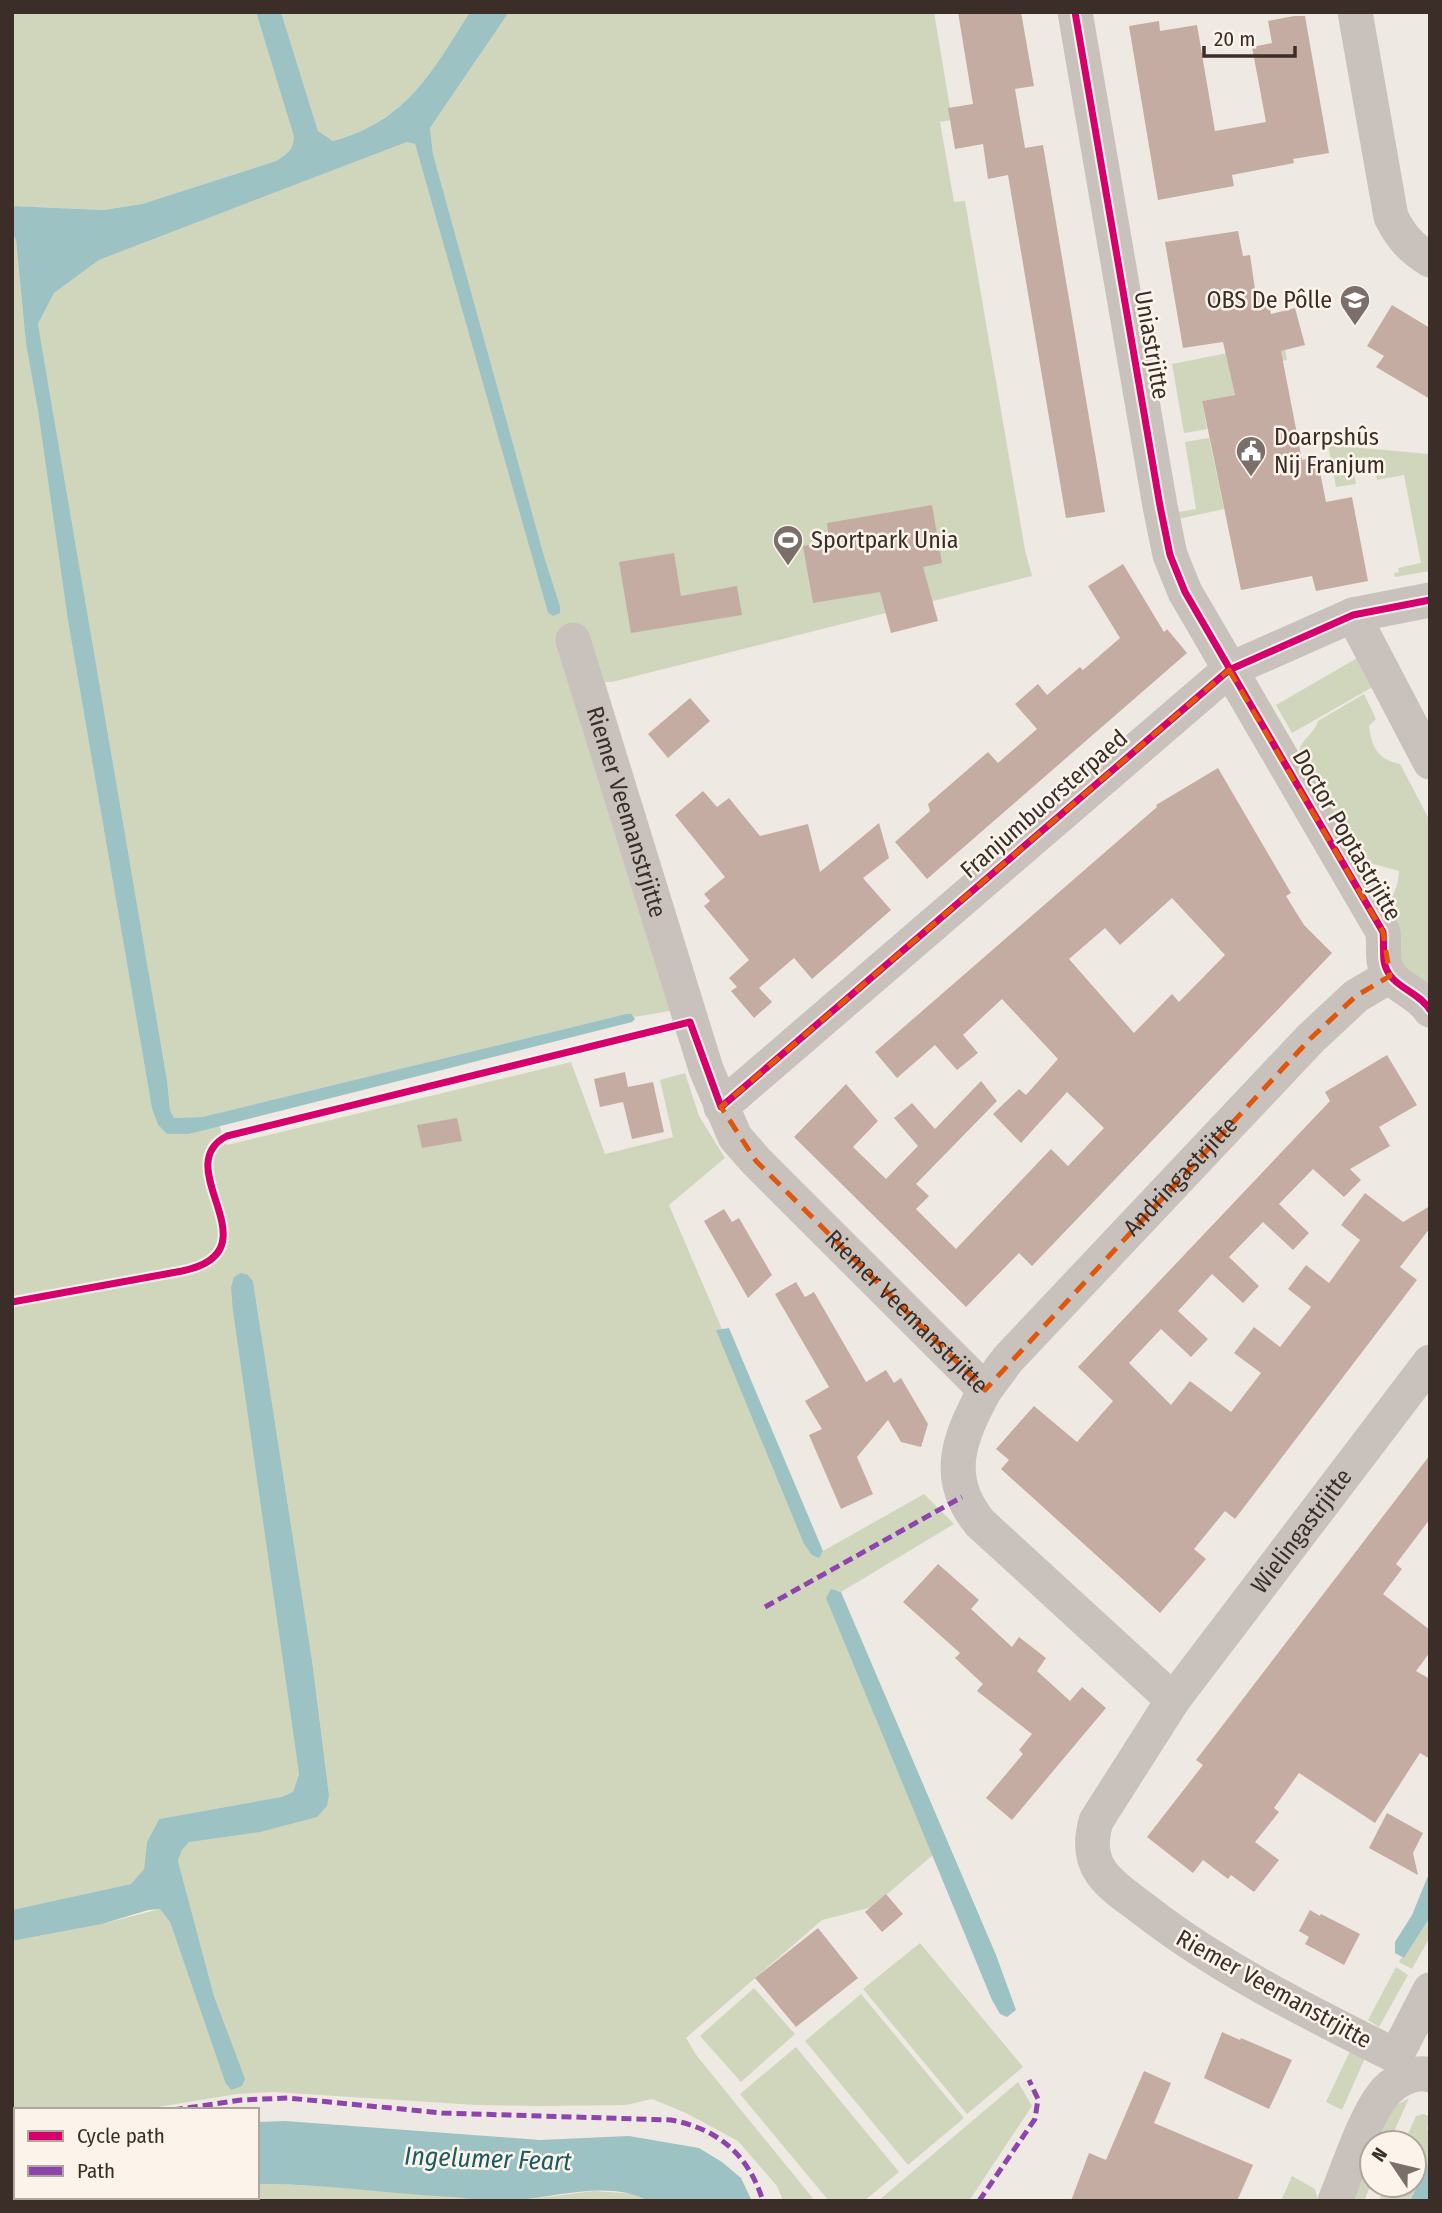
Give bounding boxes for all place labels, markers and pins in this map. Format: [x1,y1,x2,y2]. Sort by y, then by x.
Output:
school or university icon: OBS De Pôlle [1338,283,1372,327]
place label: OBS De Pôlle [1206,286,1332,314]
place label: Doarpshûs Nij Franjum [1274,423,1385,479]
public building icon: Doarpshûs Nij Franjum [1234,434,1268,478]
sports icon: Sportpark Unia [771,523,805,567]
place label: Sportpark Unia [811,526,959,554]

